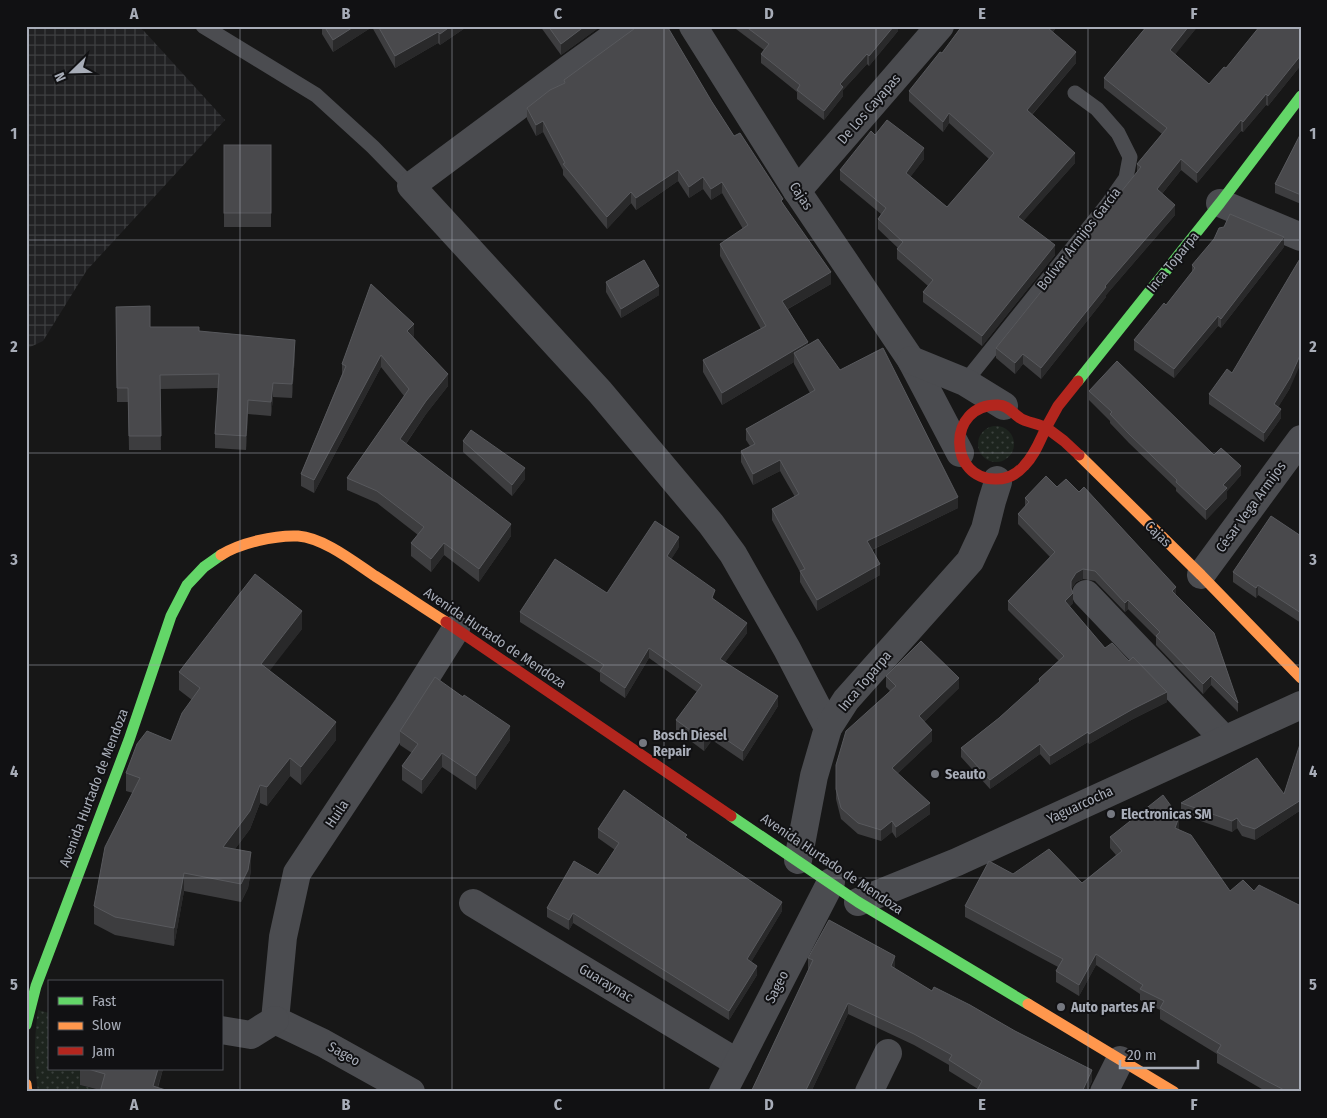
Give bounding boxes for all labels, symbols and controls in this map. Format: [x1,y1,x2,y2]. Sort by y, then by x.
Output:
text: A [129,4,139,23]
text: B [342,4,351,23]
text: C [554,4,563,23]
text: D [764,4,774,23]
text: E [978,4,986,23]
text: F [1190,4,1198,23]
north arrow [48,48,98,98]
text: N [51,70,70,84]
street label: De Los Cayapas [834,70,904,148]
text: 1 [11,124,17,143]
text: 1 [1310,124,1316,143]
street label: Cajas [786,179,816,213]
street label: Bolívar Armijos García [1034,184,1125,294]
street label: Inca Toparpa [1143,228,1203,296]
text: 2 [9,337,18,356]
text: 2 [1308,337,1317,356]
street label: César Vega Armijos [1212,458,1290,556]
street label: Cajas [1141,517,1175,551]
text: 3 [9,550,18,569]
text: 3 [1308,550,1317,569]
street label: Avenida Hurtado de Mendoza [421,584,570,692]
street label: Inca Toparpa [835,647,895,715]
street label: Avenida Hurtado de Mendoza [56,706,132,870]
place label: Bosch Diesel Repair [653,727,727,760]
marker: Bosch Diesel Repair [637,737,649,749]
text: 4 [10,762,18,781]
text: 4 [1309,762,1317,781]
place label: Seauto [945,766,986,783]
marker: Seauto [929,768,941,780]
street label: Yaguarcocha [1044,782,1116,828]
street label: Huila [322,797,352,831]
place label: Electronicas SM [1121,806,1212,823]
marker: Electronicas SM [1105,808,1117,820]
street label: Avenida Hurtado de Mendoza [758,810,907,918]
street label: Guaraynac [576,960,636,1006]
street label: Sageo [762,968,792,1006]
text: 5 [10,975,18,994]
text: 5 [1309,975,1317,994]
legend [48,980,222,1070]
text: Fast [92,992,116,1010]
place label: Auto partes AF [1070,999,1156,1016]
marker: Auto partes AF [1055,1001,1067,1013]
text: Slow [92,1016,121,1034]
street label: Sageo [325,1038,363,1070]
scale bar [1120,1038,1197,1070]
text: Jam [92,1042,115,1060]
text: 20 m [1127,1046,1157,1064]
text: A [129,1095,139,1114]
text: B [342,1095,351,1114]
text: C [554,1095,563,1114]
text: D [764,1095,774,1114]
text: E [978,1095,986,1114]
text: F [1190,1095,1198,1114]

